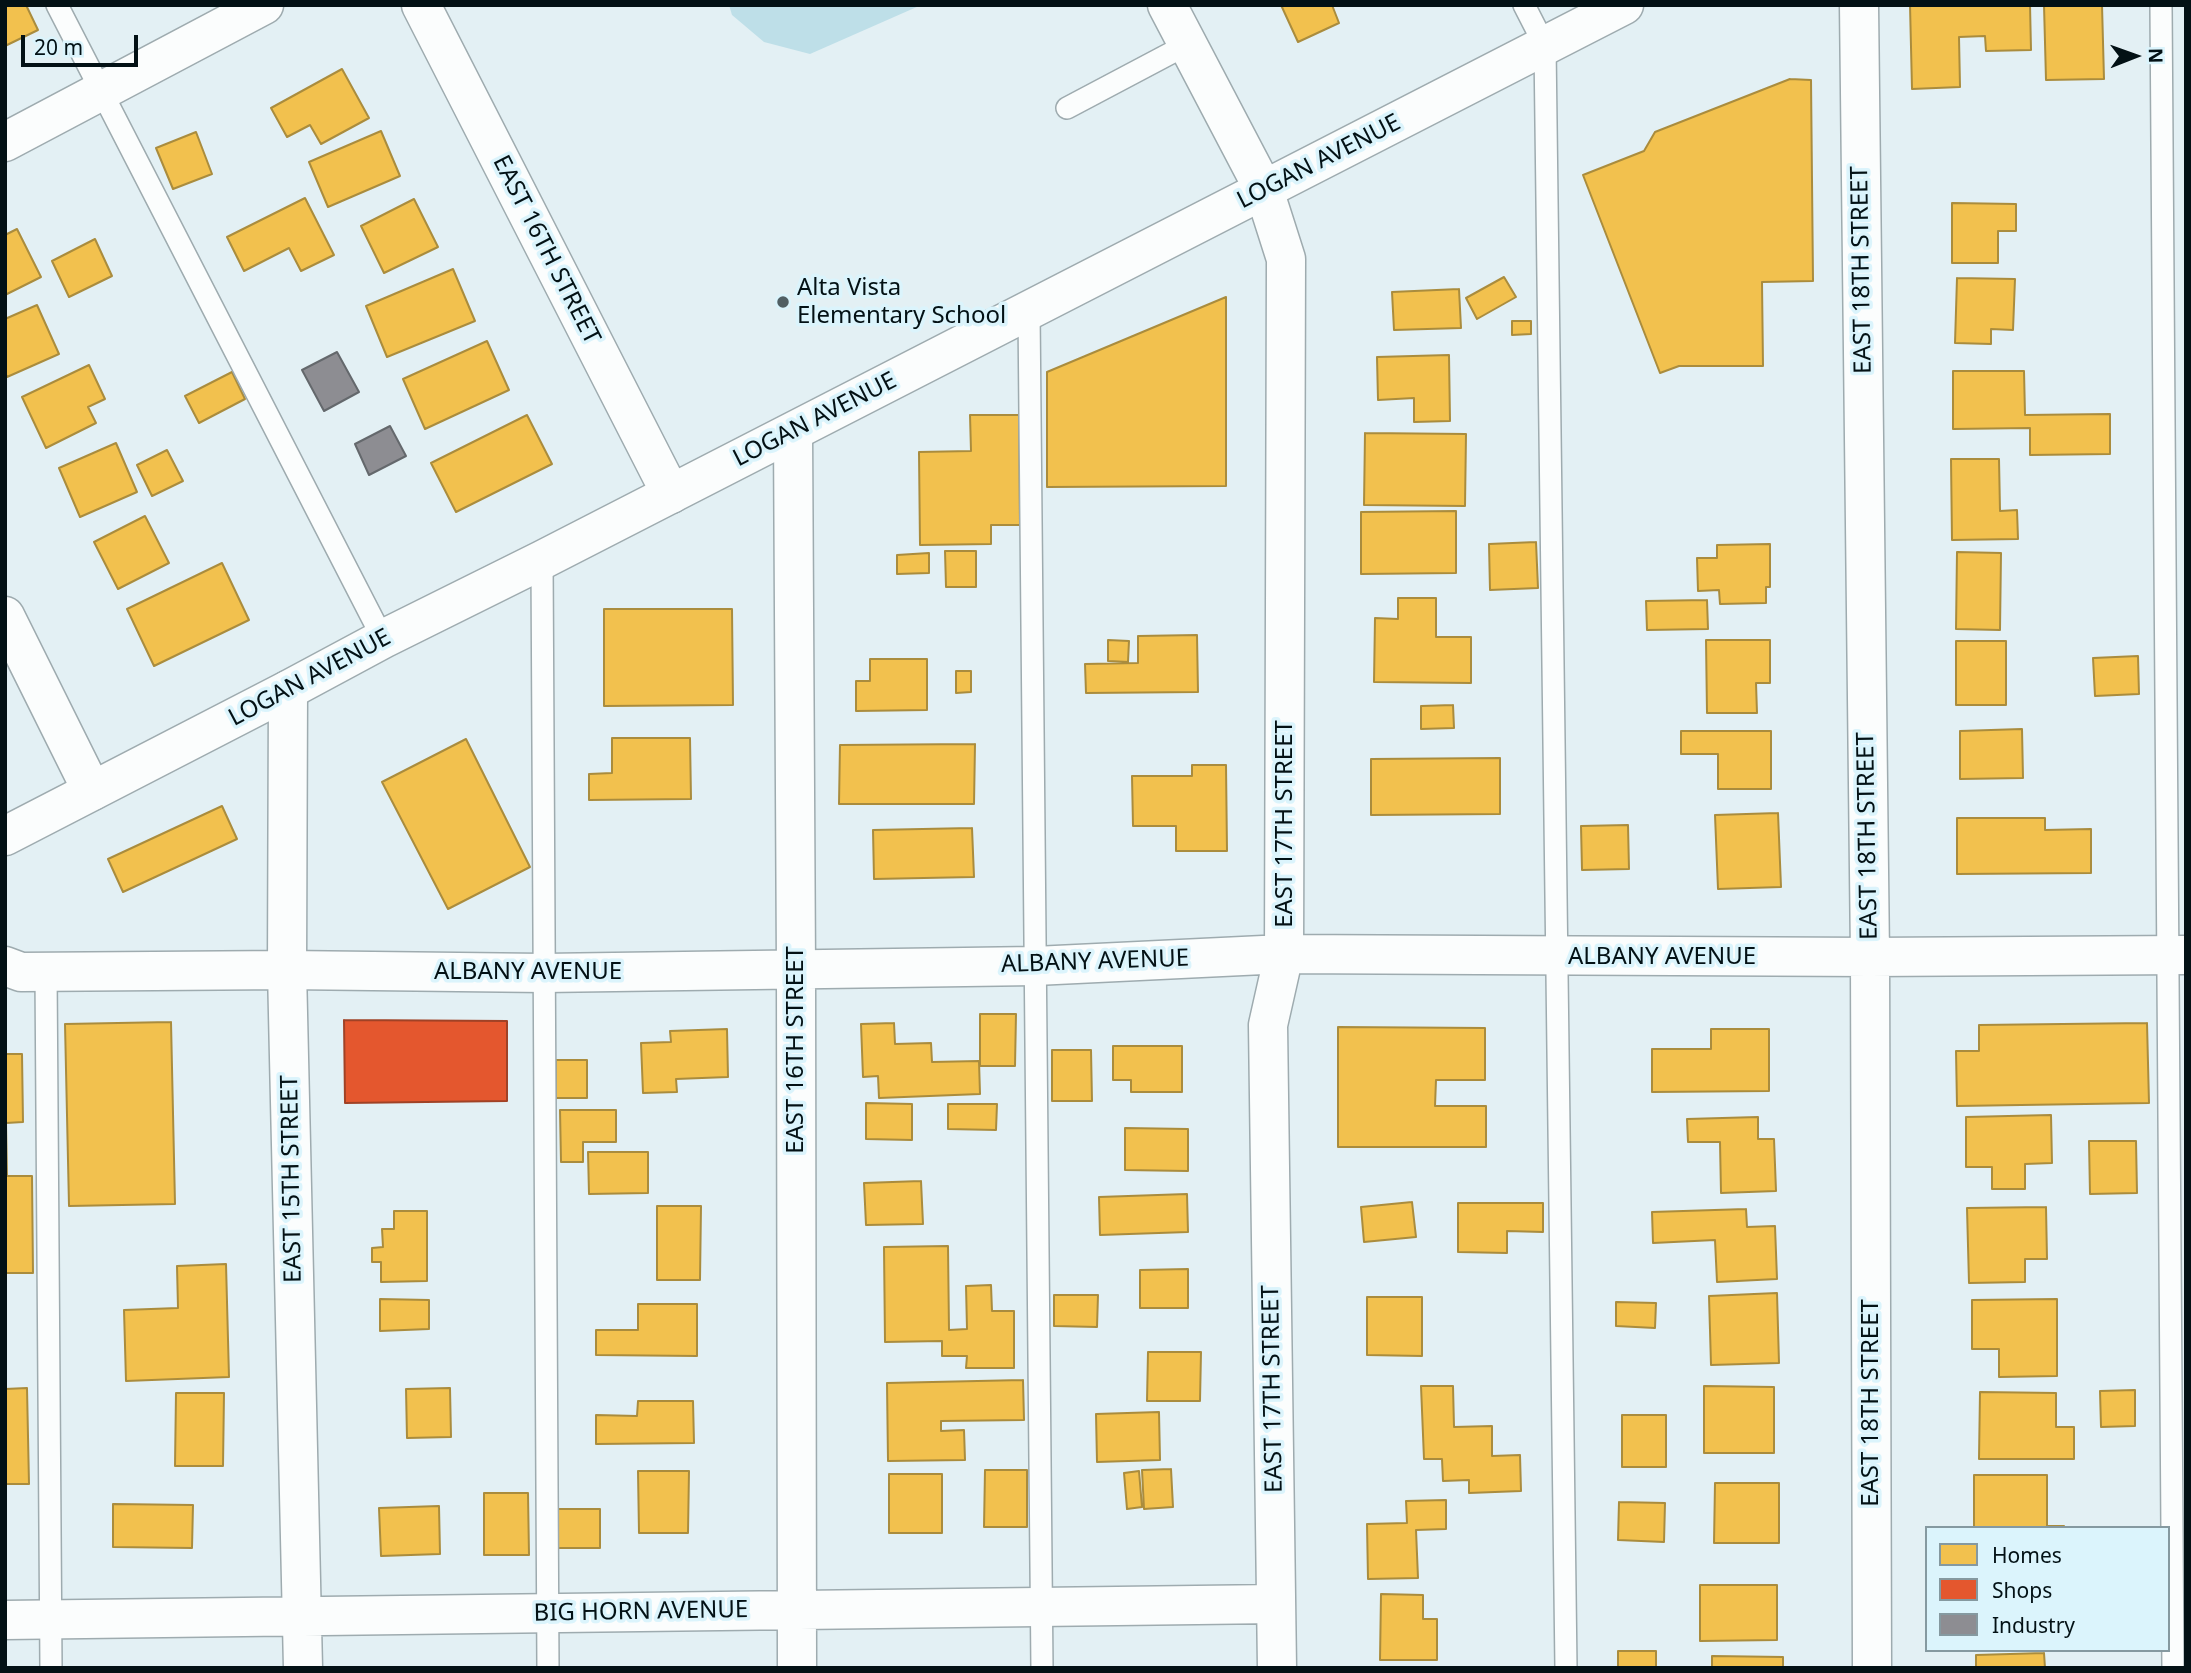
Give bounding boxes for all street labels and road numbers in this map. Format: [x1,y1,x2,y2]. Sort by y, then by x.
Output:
street label: LOGAN AVENUE [1233,108,1405,216]
street label: EAST 16TH STREET [486,151,606,349]
street label: EAST 18TH STREET [1846,166,1878,374]
street label: LOGAN AVENUE [729,366,901,474]
street label: LOGAN AVENUE [224,623,396,733]
street label: EAST 17TH STREET [1271,720,1299,928]
street label: EAST 18TH STREET [1852,732,1884,940]
street label: ALBANY AVENUE [1568,943,1756,971]
street label: ALBANY AVENUE [1000,944,1190,980]
street label: EAST 16TH STREET [782,946,810,1154]
street label: ALBANY AVENUE [434,958,622,986]
street label: EAST 15TH STREET [276,1075,308,1283]
street label: EAST 17TH STREET [1257,1285,1289,1493]
street label: EAST 18TH STREET [1857,1299,1885,1507]
street label: BIG HORN AVENUE [533,1596,749,1628]

